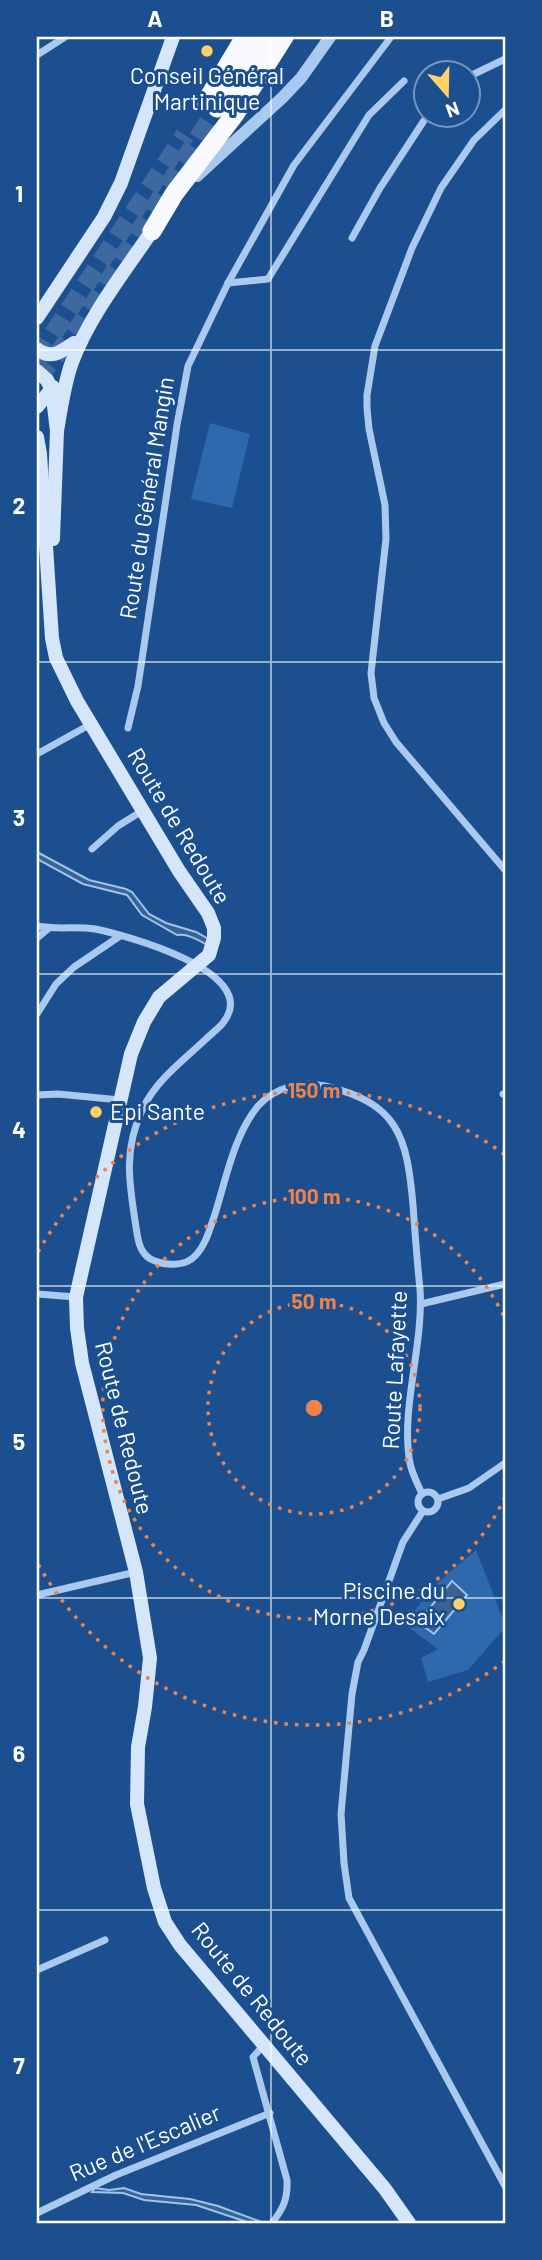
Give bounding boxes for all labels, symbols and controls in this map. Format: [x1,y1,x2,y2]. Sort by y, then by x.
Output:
text: A [147,4,163,32]
text: B [380,4,394,32]
marker: Conseil Général Martinique [199,43,215,59]
north arrow [412,60,482,130]
place label: Conseil Général Martinique [130,61,284,115]
text: N [443,97,463,123]
text: 1 [15,179,23,207]
street label: Route du Général Mangin [113,375,179,621]
text: 2 [13,491,25,519]
street label: Route de Redoute [122,742,237,909]
text: 3 [13,803,25,831]
text: 150 m [288,1077,340,1102]
place label: Epi Sante [110,1097,205,1125]
marker: Epi Sante [88,1104,104,1120]
text: 4 [12,1115,26,1143]
text: 100 m [287,1183,341,1208]
text: 50 m [291,1288,337,1313]
street label: Route Lafayette [376,1290,412,1450]
street label: Route de Redoute [90,1338,160,1517]
centre of rings [302,1396,326,1420]
text: 5 [13,1427,25,1455]
place label: Piscine du Morne Desaix [313,1576,445,1630]
marker: Piscine du Morne Desaix [451,1596,467,1612]
text: 6 [13,1739,25,1767]
street label: Route de Redoute [186,1916,319,2071]
text: 7 [13,2051,25,2079]
street label: Rue de l'Escalier [65,2097,225,2187]

